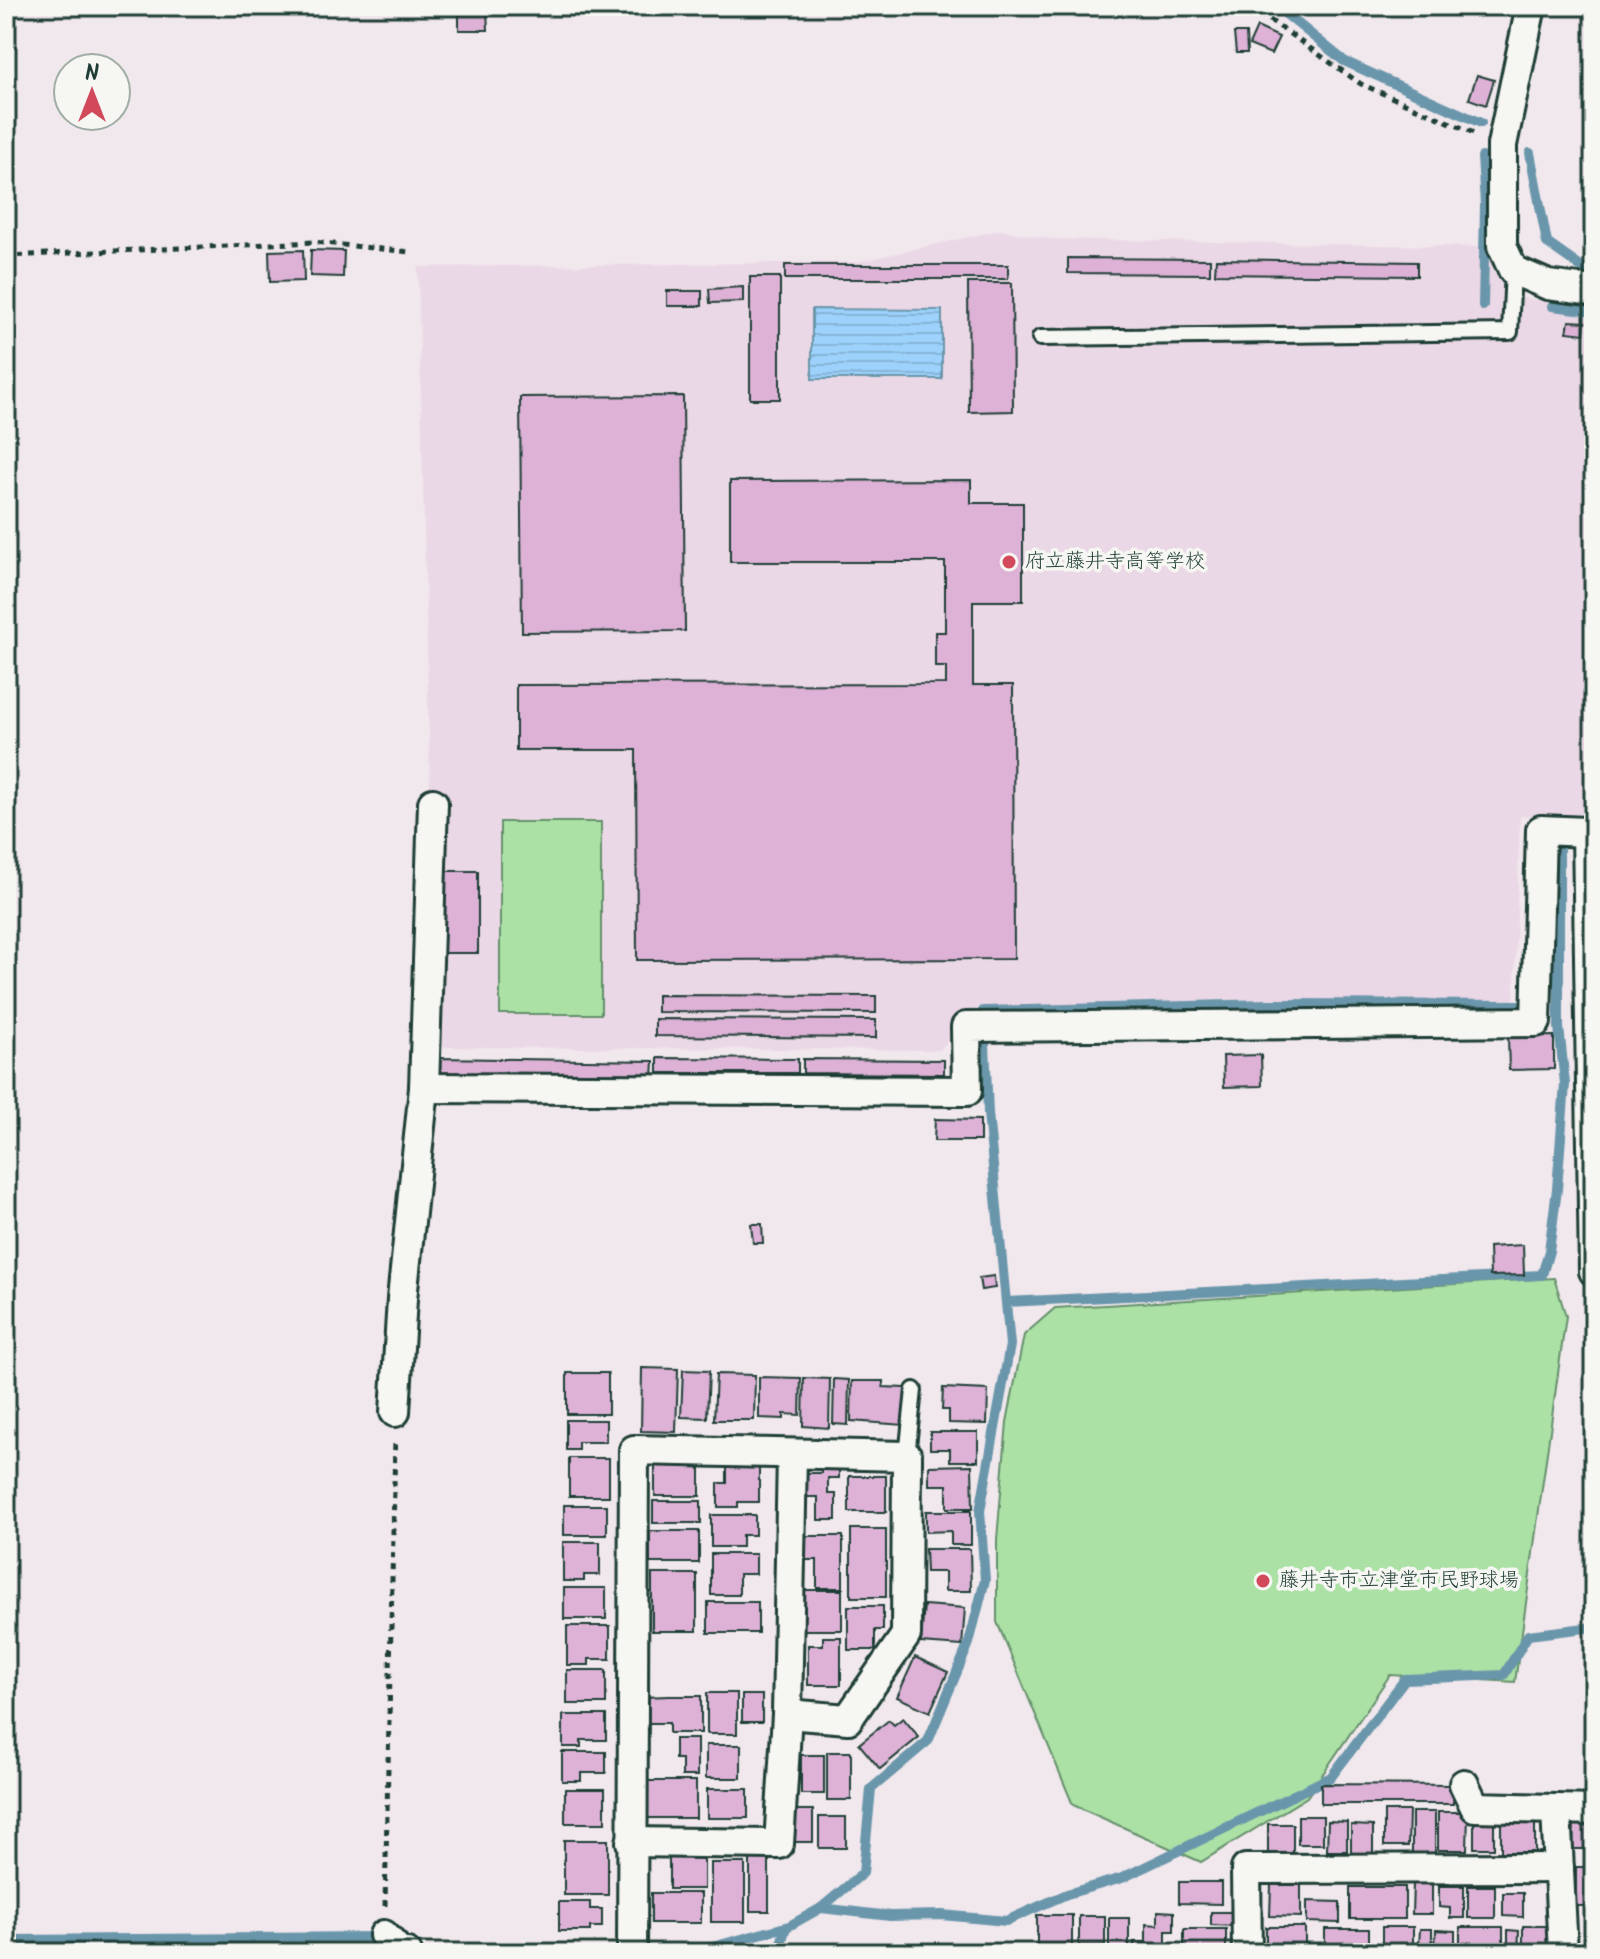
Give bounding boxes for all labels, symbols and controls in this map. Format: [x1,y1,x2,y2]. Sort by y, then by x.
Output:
north arrow [52,52,132,132]
text: N [85,57,99,92]
place label: 府立藤井寺高等学校 [1025,546,1205,578]
marker: 府立藤井寺高等学校 [1000,553,1018,571]
place label: 藤井寺市立津堂市民野球場 [1279,1565,1519,1597]
marker: 藤井寺市立津堂市民野球場 [1254,1572,1272,1590]

